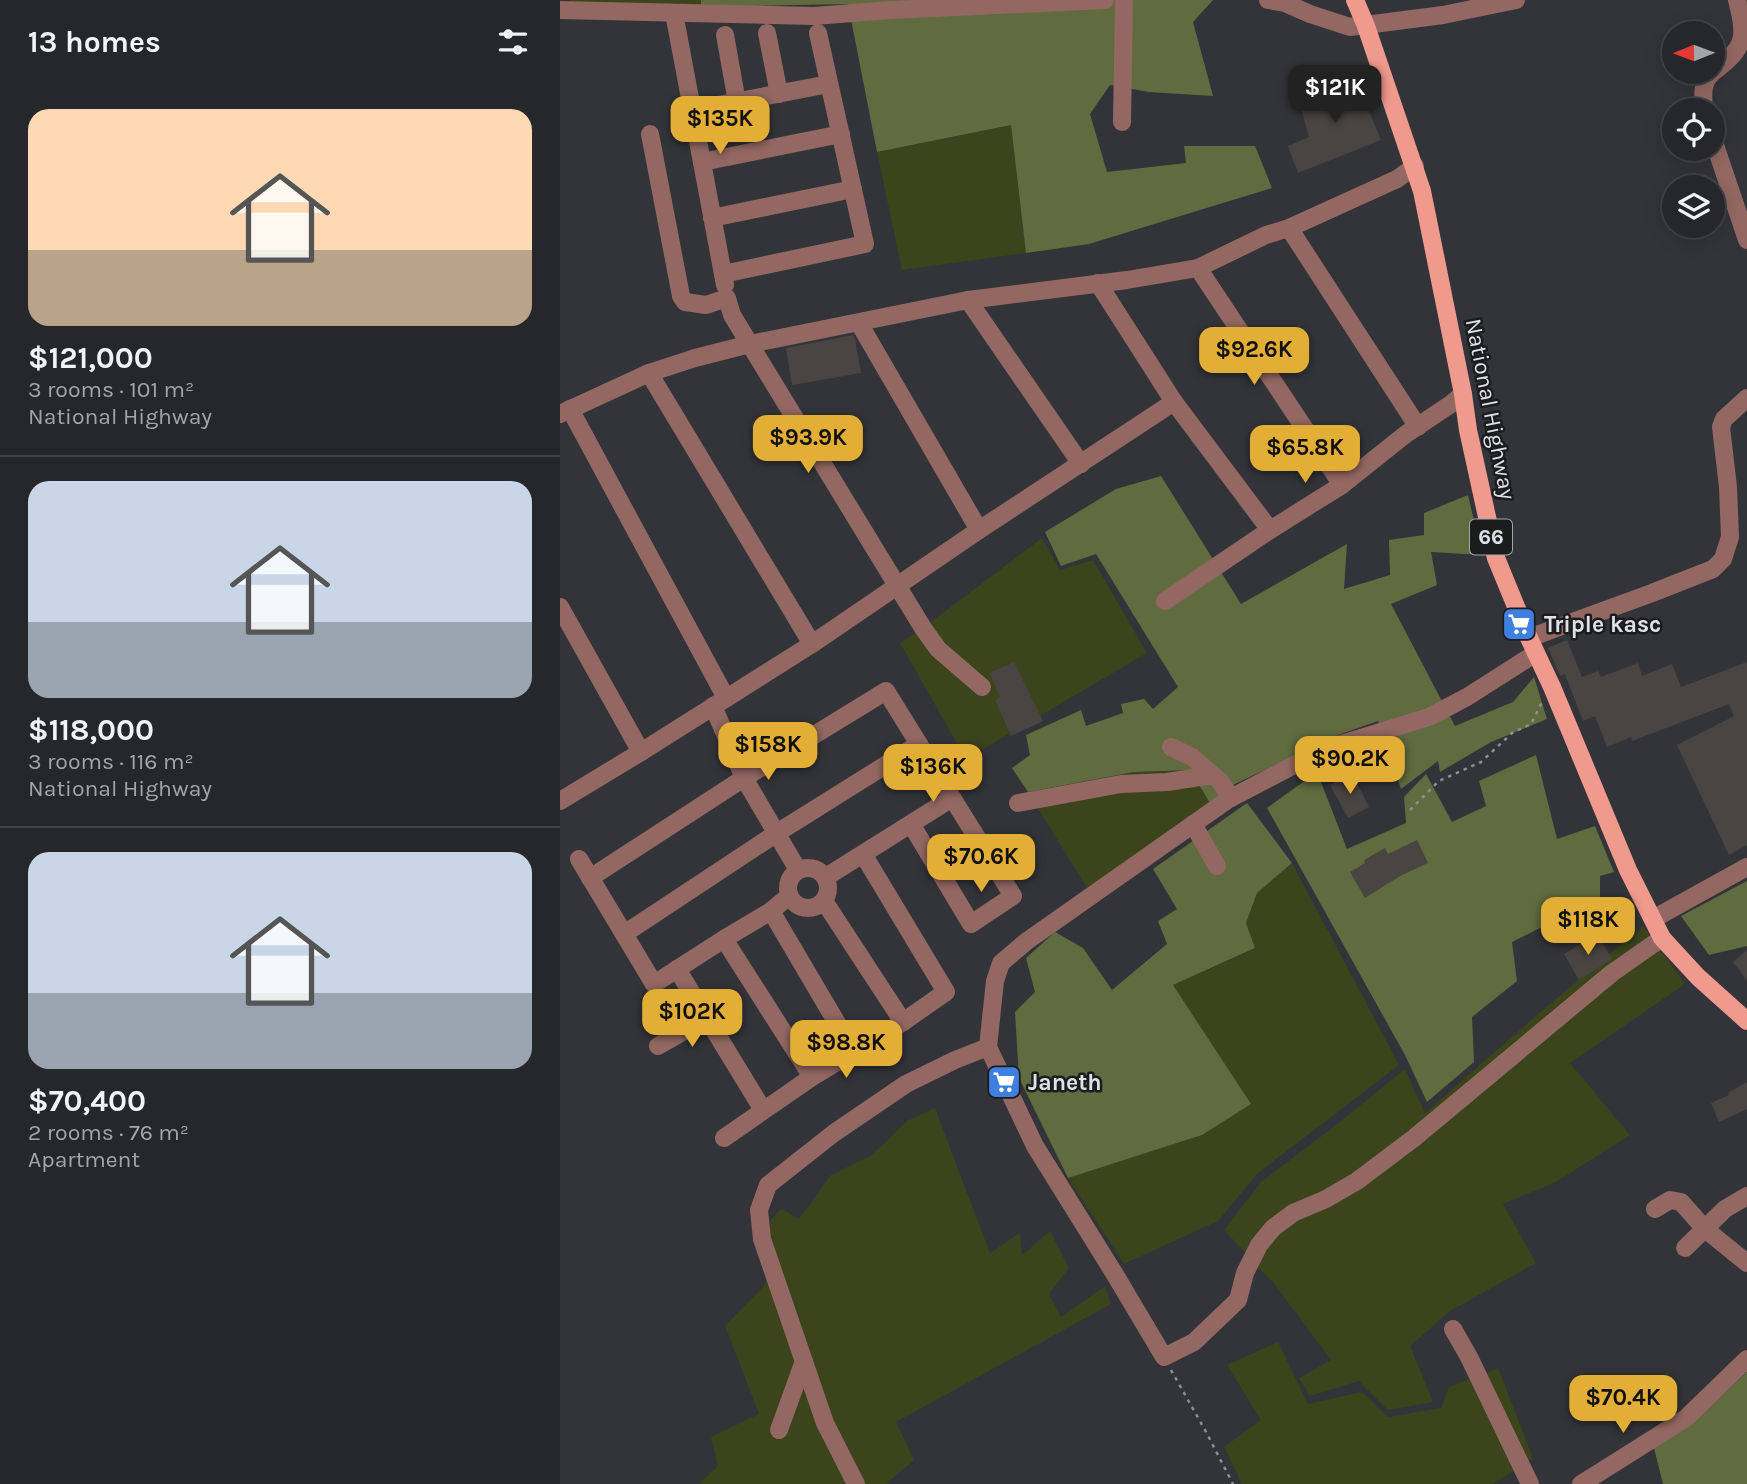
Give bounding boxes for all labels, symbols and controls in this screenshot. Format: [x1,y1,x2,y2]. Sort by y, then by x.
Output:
north arrow [1662,21,1726,84]
map controls [1662,21,1725,238]
icon: filters [494,23,532,61]
text: 13 homes [28,24,161,60]
pin: $121K [1286,66,1384,125]
text: $121K [1304,74,1366,101]
pin: $135K [671,96,769,156]
button: locate [1662,98,1725,161]
text: $135K [687,105,753,132]
icon: home [217,155,343,281]
button: layers [1662,175,1725,238]
street label: National Highway [1460,316,1521,502]
pin: $92.6K [1197,328,1311,387]
text: $92.6K [1215,336,1293,363]
text: $121,000 [28,340,153,376]
text: 3 rooms · 101 m² [28,376,194,403]
text: National Highway [28,403,212,430]
pin: $93.9K [751,416,865,475]
text: $93.9K [769,424,847,451]
pin: $65.8K [1248,426,1362,485]
text: $65.8K [1266,434,1344,461]
road number: 66 [1470,520,1512,554]
icon: home [217,527,343,653]
supermarket icon: Triple kasc [1500,605,1538,643]
place label: Triple kasc [1544,611,1661,638]
text: $118,000 [28,712,154,748]
pin: $158K [719,722,817,782]
text: $158K [734,731,802,758]
pin: $90.2K [1293,736,1407,796]
pin: $136K [884,744,982,804]
text: $90.2K [1311,745,1389,772]
text: 3 rooms · 116 m² [28,748,194,775]
text: $136K [899,753,967,780]
text: National Highway [28,775,212,802]
pin: $70.6K [924,834,1038,894]
text: $70.6K [943,843,1019,870]
icon: home [217,898,343,1024]
pin: $118K [1539,898,1637,957]
text: $118K [1557,906,1619,933]
pin: $102K [643,990,741,1049]
text: $102K [658,998,726,1025]
pin: $98.8K [789,1020,903,1080]
text: $98.8K [806,1029,886,1056]
supermarket icon: Janeth [985,1063,1023,1101]
place label: Janeth [1028,1069,1102,1096]
text: $70,400 [28,1083,146,1119]
text: 2 rooms · 76 m² [28,1119,189,1146]
text: Apartment [28,1146,140,1173]
pin: $70.4K [1566,1376,1680,1435]
text: $70.4K [1585,1384,1661,1411]

